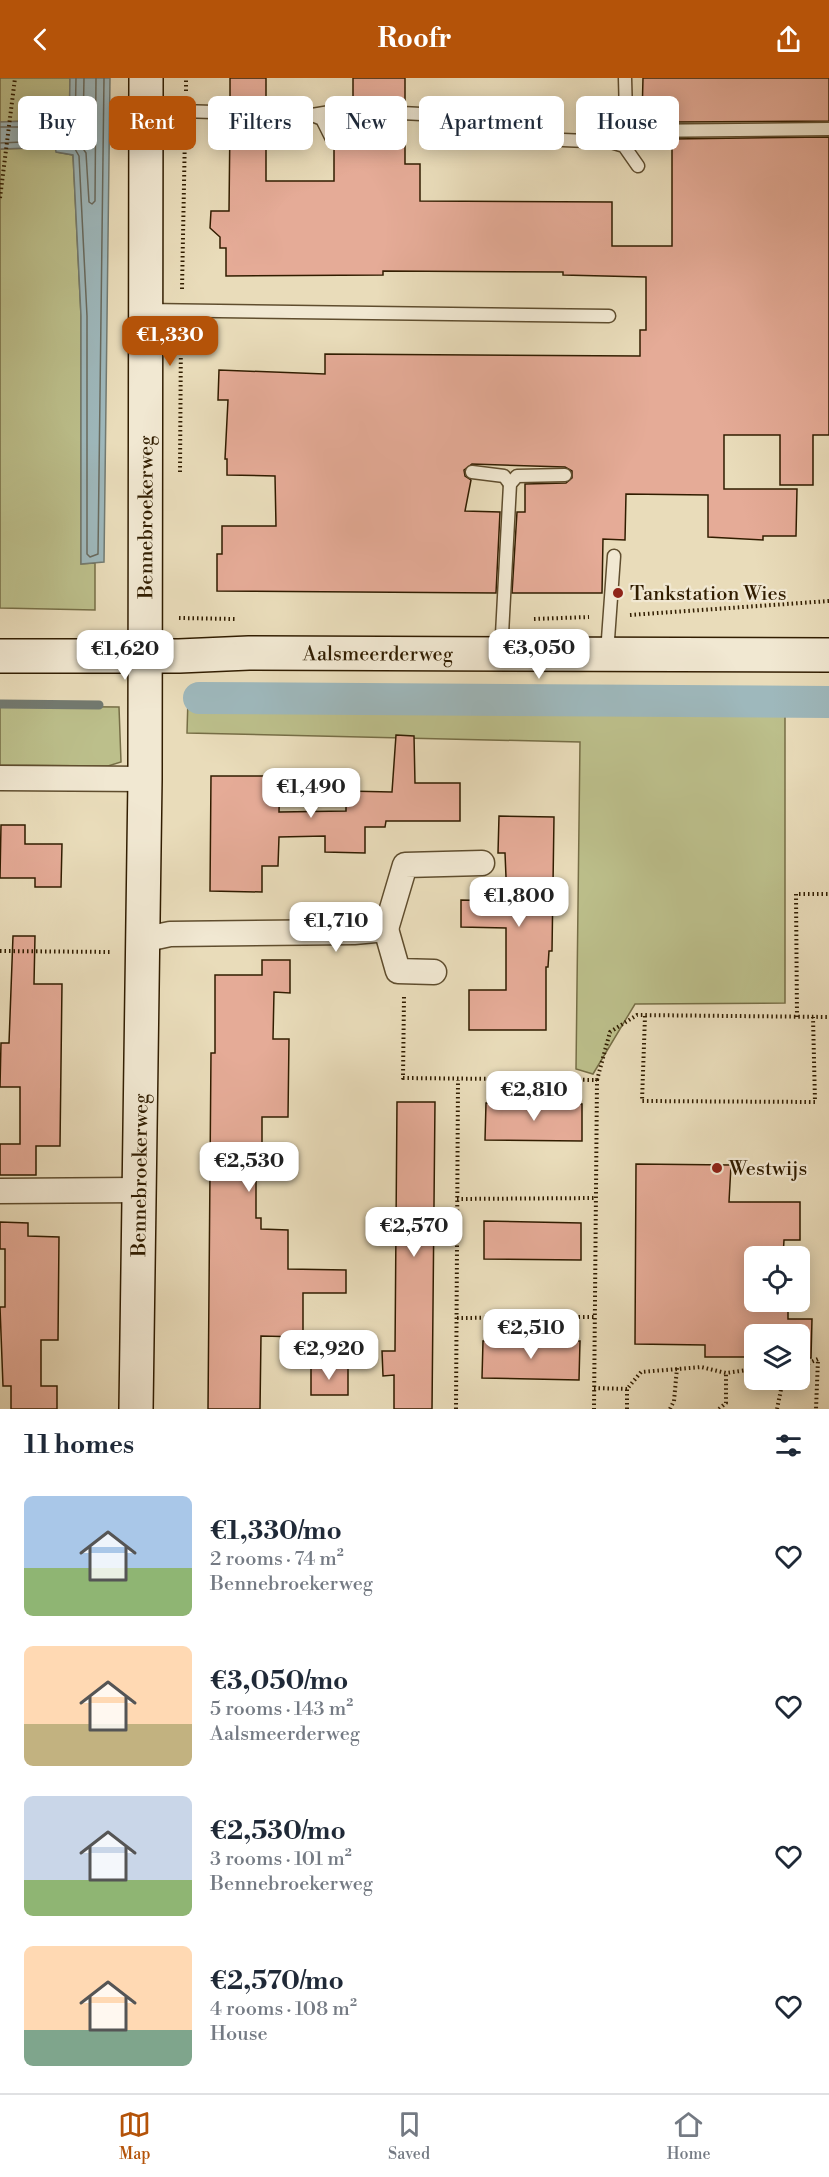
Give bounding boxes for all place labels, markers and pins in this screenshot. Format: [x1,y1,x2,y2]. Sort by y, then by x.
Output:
pin: €1,330 [121,316,219,367]
place label: Tankstation Wies [630,582,786,607]
marker: Tankstation Wies [611,586,625,600]
pin: €3,050 [490,629,588,680]
pin: €1,620 [76,630,174,681]
pin: €1,490 [262,768,360,819]
pin: €1,800 [470,877,568,928]
pin: €1,710 [287,902,385,953]
pin: €2,810 [485,1071,583,1122]
pin: €2,530 [200,1142,298,1193]
place label: Westwijs [728,1157,807,1182]
marker: Westwijs [710,1161,724,1175]
pin: €2,570 [365,1207,463,1258]
pin: €2,510 [482,1309,580,1360]
pin: €2,920 [280,1330,378,1381]

